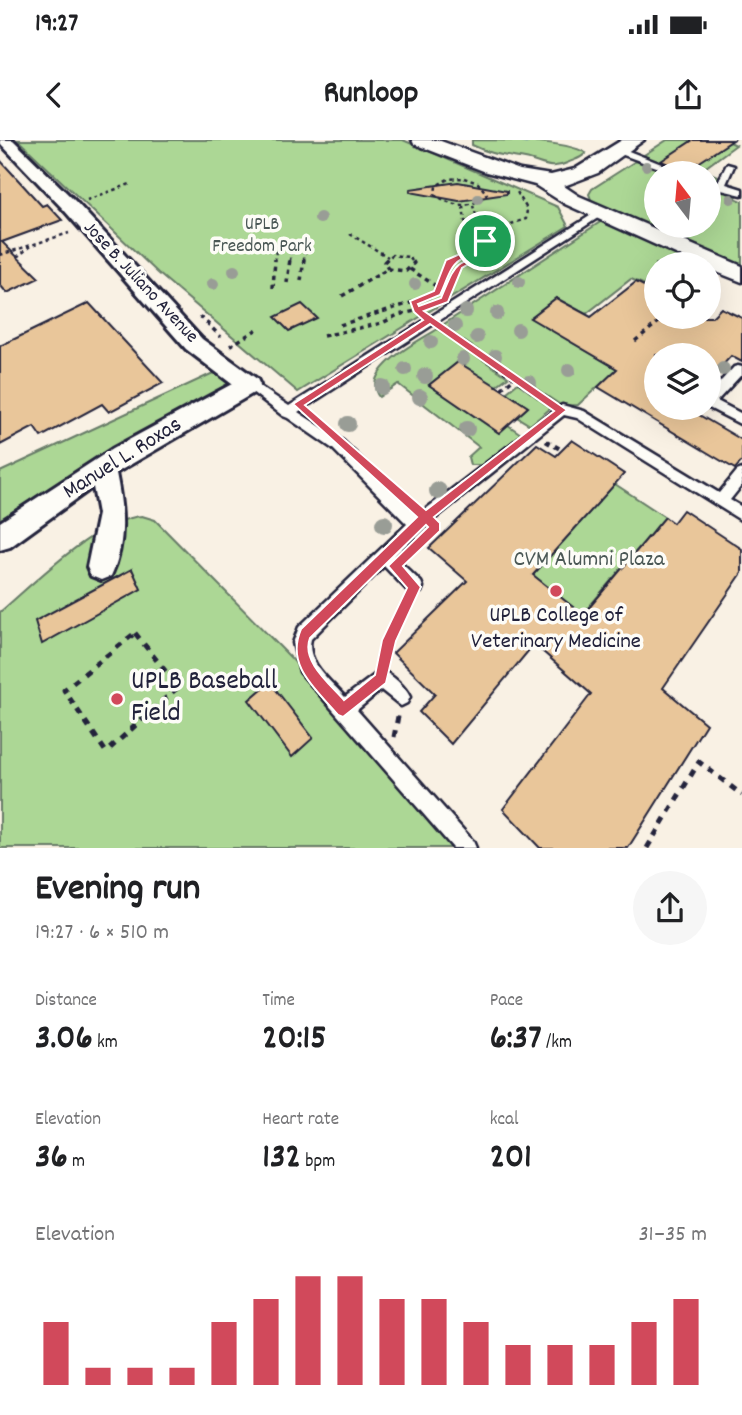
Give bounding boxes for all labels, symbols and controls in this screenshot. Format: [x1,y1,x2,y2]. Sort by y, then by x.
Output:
text: 19:27 [35,6,78,43]
text: Runloop [323,72,419,118]
icon: back [35,76,73,114]
icon: share [669,76,707,114]
north arrow [644,161,721,238]
map controls [644,161,721,420]
pin [455,211,515,271]
park label: UPLB Freedom Park [212,212,312,261]
street label: Jose B. Juliano Avenue [76,216,204,350]
icon: arrive [466,222,504,260]
button: locate [644,252,721,329]
button: layers [644,343,721,420]
street label: Manuel L. Roxas [57,409,189,509]
park label: CVM Alumni Plaza [513,544,666,577]
marker: UPLB College of Veterinary Medicine [548,583,564,599]
place label: UPLB College of Veterinary Medicine [471,600,641,659]
place label: UPLB Baseball Field [131,663,278,735]
marker: UPLB Baseball Field [109,691,125,707]
text: Evening run [35,863,200,918]
button: share [633,871,707,945]
text: 19:27 · 6 × 510 m [35,917,169,950]
text: Distance [35,988,97,1015]
text: Time [262,988,295,1015]
text: Pace [490,988,523,1015]
text: 3.06 [35,1015,93,1065]
text: 20:15 [262,1015,326,1065]
text: 6:37 [490,1015,542,1065]
text: km [93,1030,118,1057]
text: /km [542,1030,572,1057]
text: Elevation [35,1107,101,1134]
text: Heart rate [262,1107,339,1134]
text: kcal [490,1107,519,1134]
text: 36 [35,1134,68,1184]
text: 132 [262,1134,301,1184]
text: 201 [490,1134,532,1184]
text: m [68,1149,85,1176]
text: bpm [301,1149,335,1176]
text: Elevation [35,1219,115,1252]
text: 31–35 m [638,1219,707,1252]

